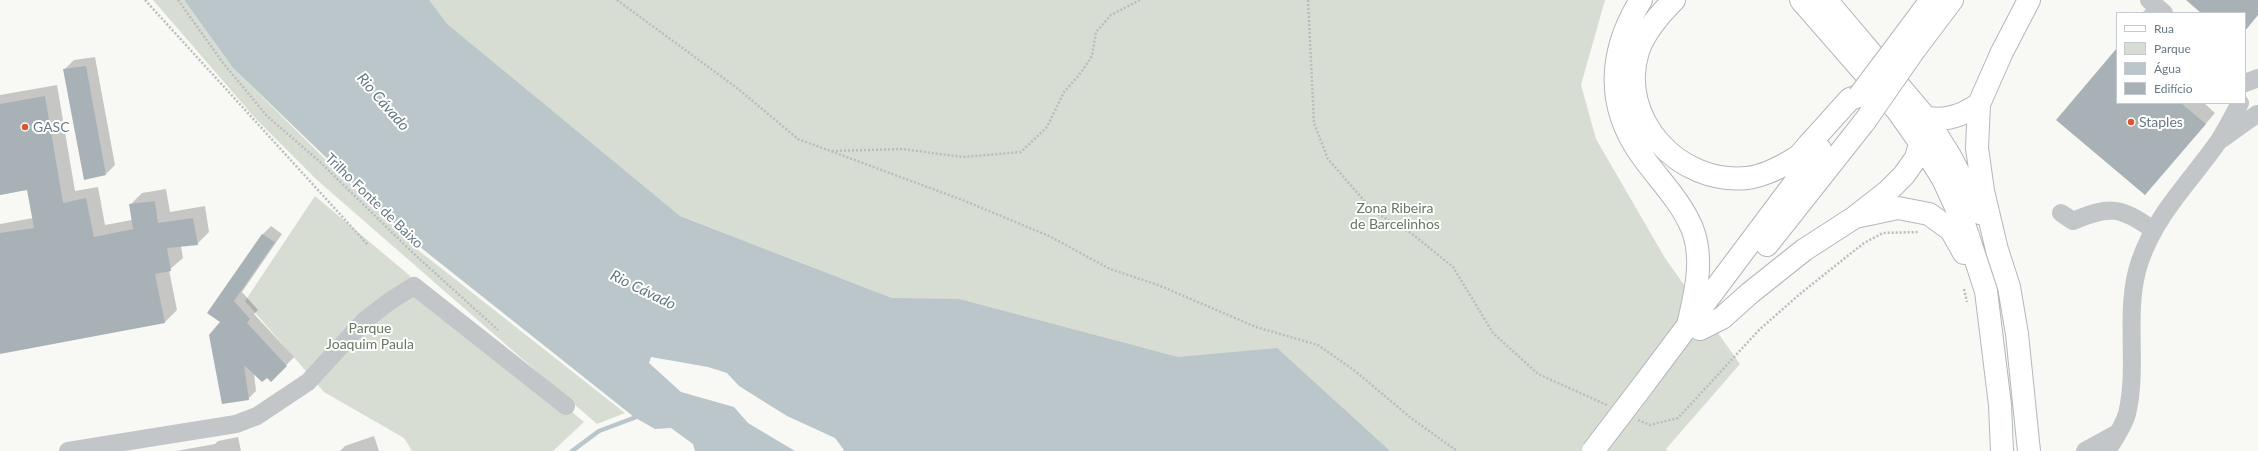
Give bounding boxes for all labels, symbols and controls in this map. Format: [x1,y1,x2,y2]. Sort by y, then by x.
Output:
legend [2116,12,2246,104]
text: Rua [2154,21,2174,36]
text: Parque [2154,41,2191,56]
text: Água [2154,61,2181,76]
water label: Rio Cávado [353,69,413,135]
text: Edifício [2154,81,2193,96]
place label: Staples [2139,114,2183,130]
marker: Staples [2126,117,2136,127]
place label: GASC [33,119,70,135]
marker: GASC [20,122,30,132]
street label: Trilho Fonte de Baixo [322,150,426,252]
park label: Zona Ribeira de Barcelinhos [1350,200,1440,232]
water label: Rio Cávado [607,266,679,314]
park label: Parque Joaquim Paula [326,320,414,352]

